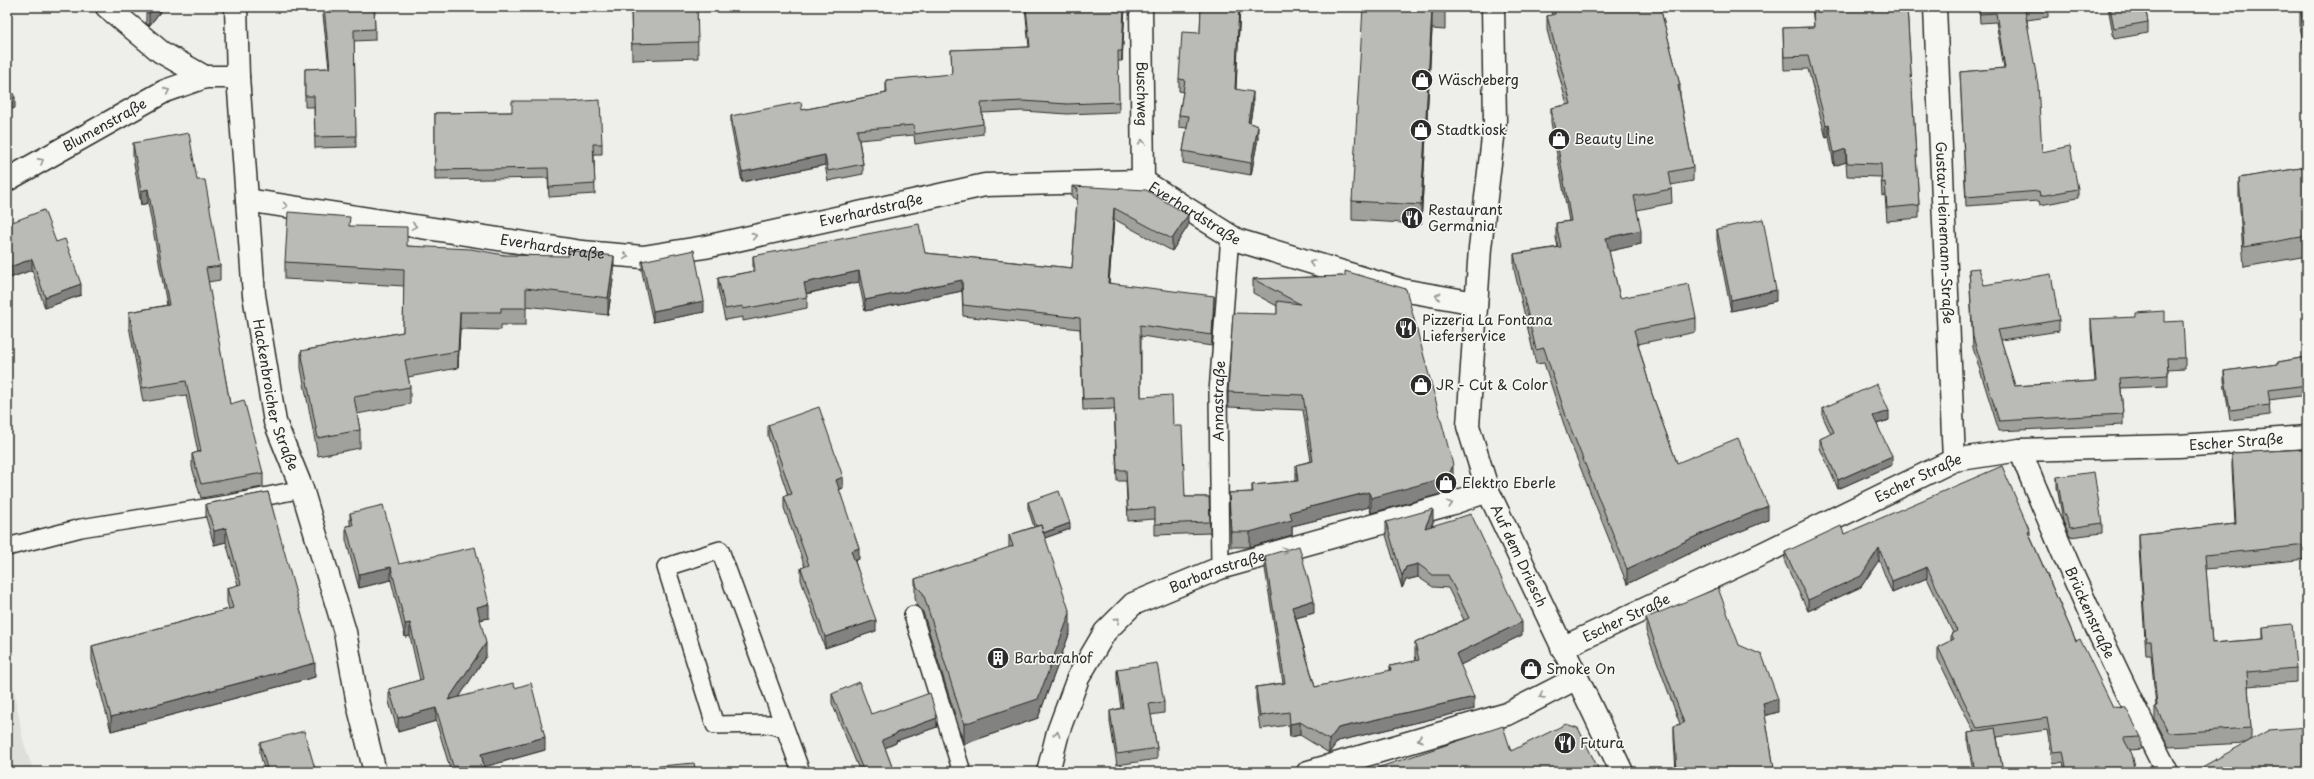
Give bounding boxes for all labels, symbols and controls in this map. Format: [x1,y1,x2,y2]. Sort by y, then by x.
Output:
street label: Buschweg [1132,61,1153,127]
shop icon: Wäscheberg [1409,67,1435,93]
place label: Wäscheberg [1438,69,1519,90]
one-way arrow [162,88,170,96]
street label: Blumenstraße [59,93,150,157]
shop icon: Stadtkiosk [1408,117,1434,143]
place label: Stadtkiosk [1436,119,1507,140]
shop icon: Beauty Line [1546,126,1572,152]
place label: Beauty Line [1574,128,1655,149]
one-way arrow [1138,139,1146,145]
street label: Gustav-Heinemann-Straße [1931,141,1959,324]
one-way arrow [37,159,44,166]
street label: Everhardstraße [1145,176,1245,250]
street label: Everhardstraße [817,188,925,231]
place label: Restaurant Germania [1428,199,1503,236]
one-way arrow [282,201,288,210]
restaurant icon: Restaurant Germania [1399,205,1425,231]
one-way arrow [411,221,417,230]
street label: Everhardstraße [499,228,606,264]
one-way arrow [750,233,757,241]
one-way arrow [623,251,629,260]
one-way arrow [1309,259,1316,268]
one-way arrow [1435,292,1441,301]
place label: Pizzeria La Fontana Lieferservice [1422,309,1553,346]
restaurant icon: Pizzeria La Fontana Lieferservice [1393,315,1419,341]
street label: Hackenbroicher Straße [248,317,304,474]
street label: Annastraße [1207,360,1230,442]
shop icon: JR - Cut & Color [1408,372,1434,398]
place label: JR - Cut & Color [1436,374,1549,395]
street label: Escher Straße [2188,428,2284,455]
street label: Escher Straße [1871,448,1963,507]
shop icon: Elektro Eberle [1433,470,1459,496]
place label: Elektro Eberle [1462,472,1556,493]
one-way arrow [1447,500,1454,509]
street label: Auf dem Driesch [1486,501,1553,610]
street label: Barbarastraße [1166,545,1267,598]
one-way arrow [1281,546,1288,555]
street label: Brückenstraße [2060,563,2121,662]
street label: Escher Straße [1579,588,1673,647]
one-way arrow [1112,617,1120,625]
building icon: Barbarahof [985,645,1011,671]
place label: Barbarahof [1014,647,1094,668]
shop icon: Smoke On [1518,656,1544,682]
place label: Smoke On [1546,658,1615,679]
one-way arrow [1539,691,1547,699]
restaurant icon: Futura [1552,730,1578,756]
one-way arrow [1053,731,1061,738]
place label: Futura [1580,732,1625,753]
one-way arrow [1417,734,1424,743]

